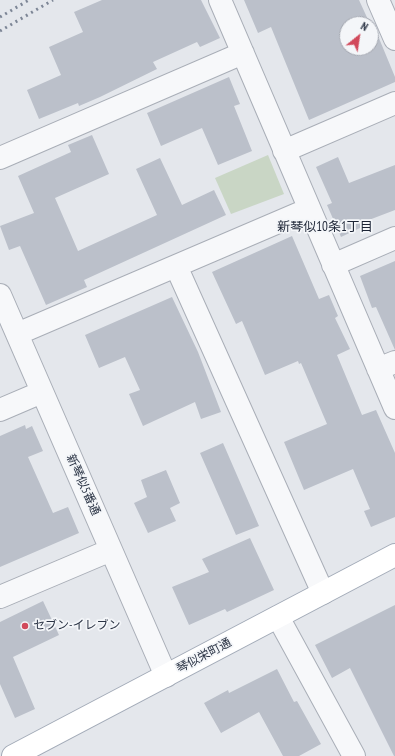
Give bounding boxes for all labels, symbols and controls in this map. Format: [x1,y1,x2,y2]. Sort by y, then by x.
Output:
north arrow [339,16,379,56]
text: N [358,19,371,34]
district label: 新琴似10条1丁目 [277,219,373,235]
street label: 新琴似5番通 [63,452,103,518]
place label: セブン-イレブン [33,619,120,633]
marker: セブン-イレブン [20,621,30,631]
street label: 琴似栄町通 [174,636,234,676]

